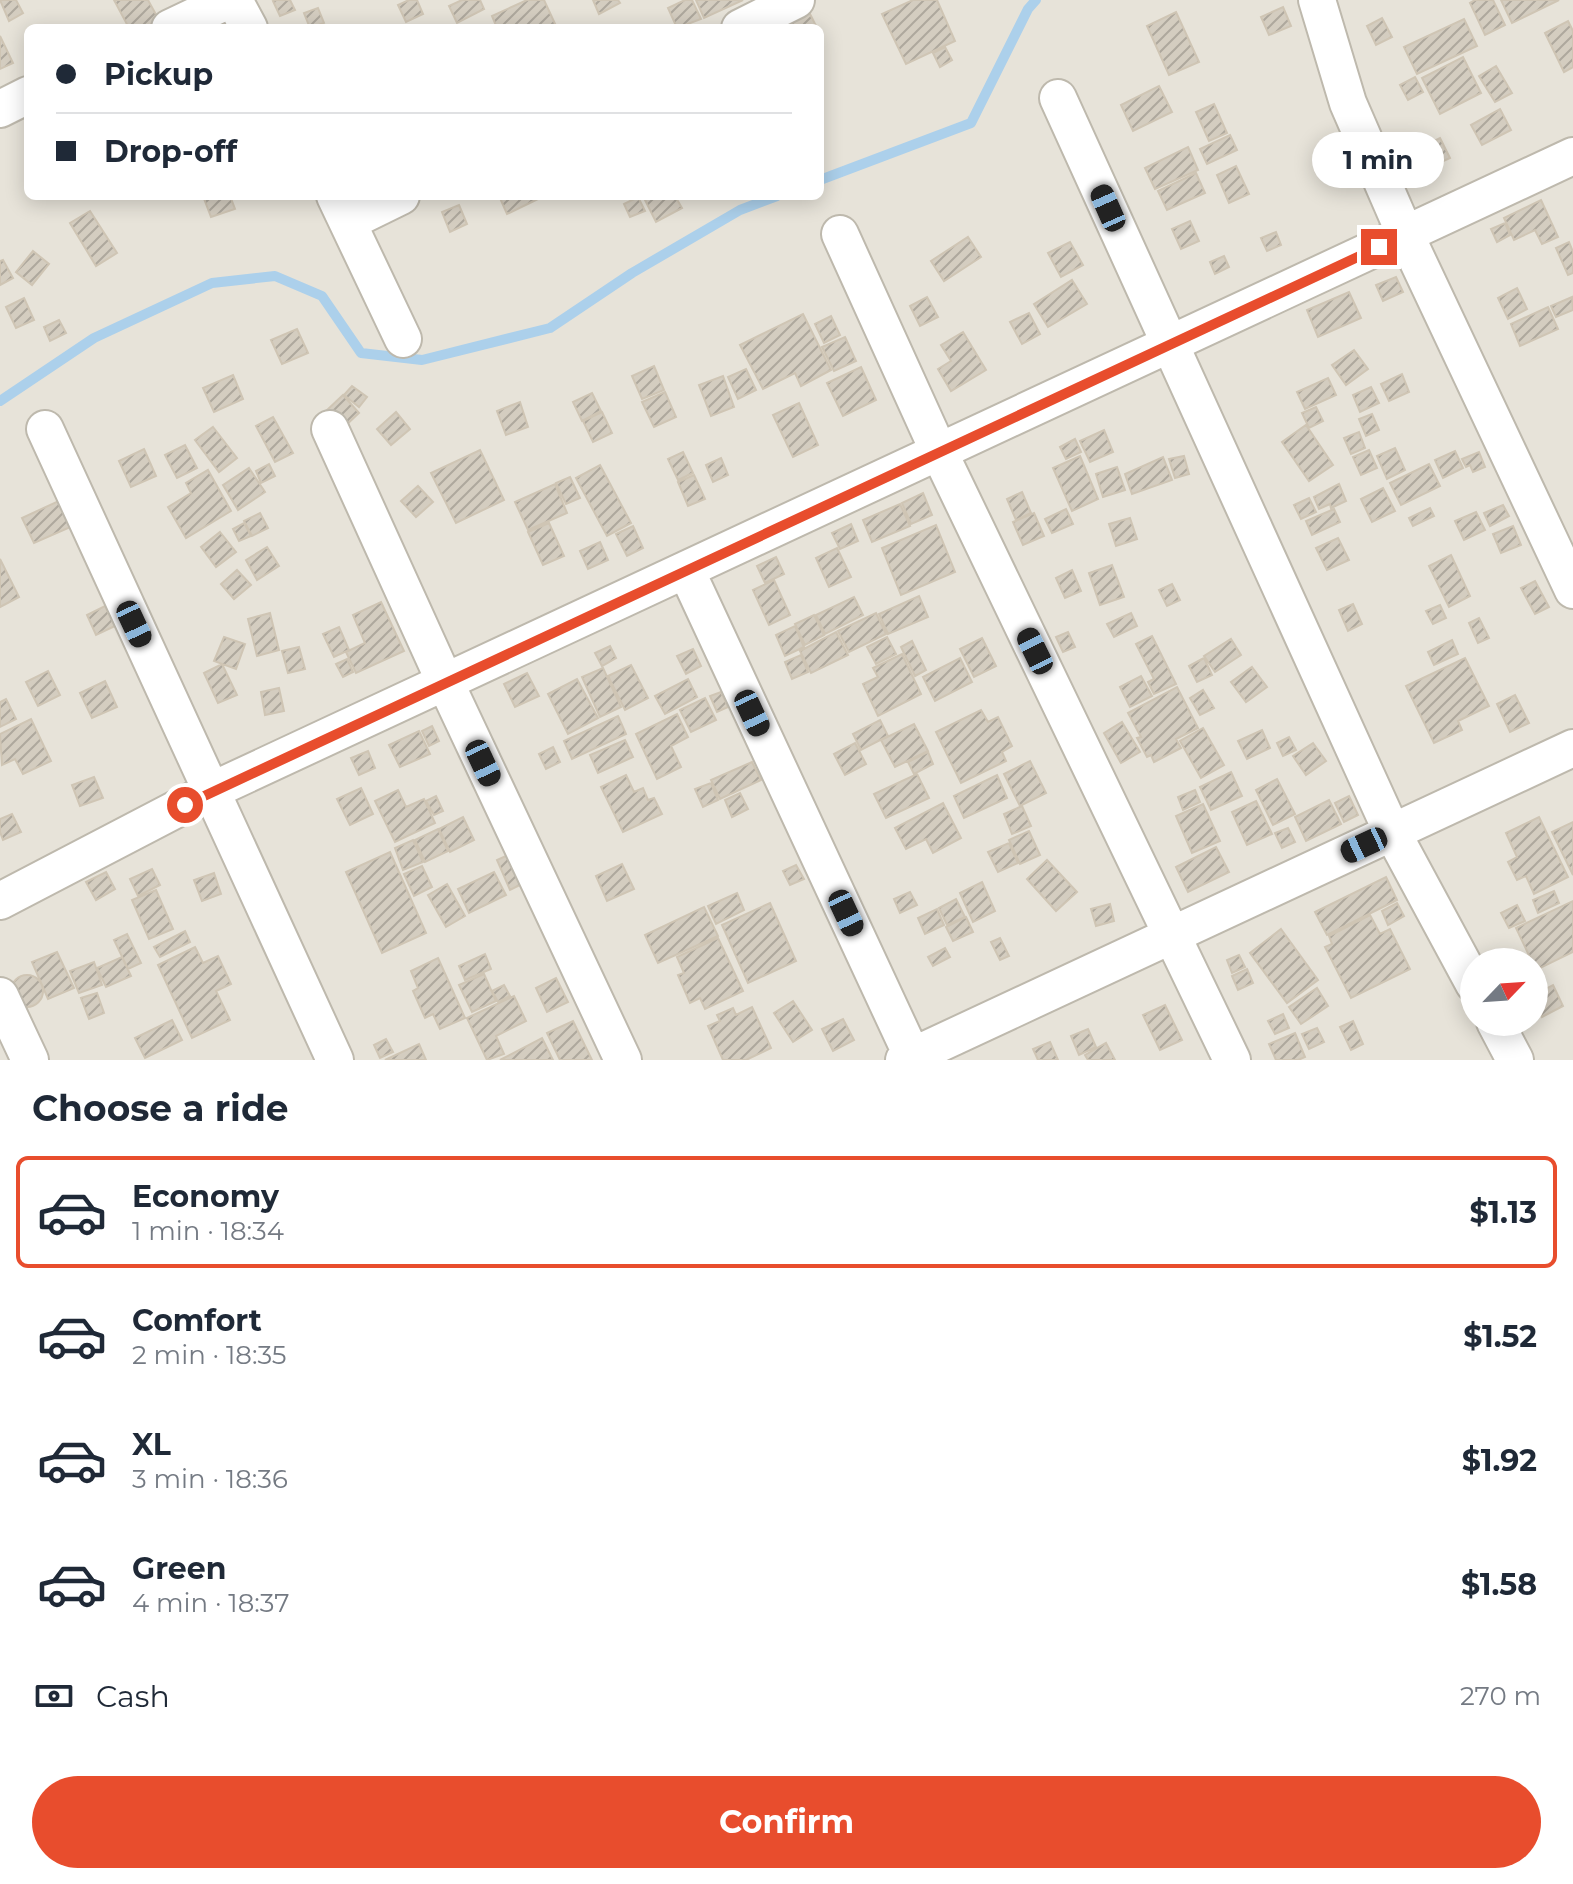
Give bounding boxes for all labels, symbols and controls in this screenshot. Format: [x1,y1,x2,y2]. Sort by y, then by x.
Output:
text: Pickup [104,56,213,93]
callout: 1 min [1313,131,1445,187]
text: Drop-off [104,133,237,170]
text: 1 min [1343,144,1413,176]
car [1087,181,1129,235]
route end [1361,229,1397,265]
car [113,597,155,651]
car [1014,624,1056,678]
car [731,686,773,740]
car [462,736,504,790]
route start [167,787,203,823]
car [1337,824,1391,866]
car [825,886,867,940]
north arrow [1460,948,1548,1036]
map controls [1460,948,1548,1036]
text: Choose a ride [32,1086,289,1130]
icon: car [36,1176,108,1248]
text: Economy [132,1178,279,1215]
text: $1.13 [1470,1194,1537,1231]
text: 1 min · 18:34 [132,1215,284,1247]
icon: car [36,1300,108,1372]
text: Comfort [132,1302,262,1339]
text: $1.52 [1463,1318,1537,1355]
text: 2 min · 18:35 [132,1339,287,1371]
icon: car [36,1424,108,1496]
text: XL [132,1426,171,1463]
text: $1.92 [1462,1442,1537,1479]
text: 3 min · 18:36 [132,1463,288,1495]
icon: car [36,1548,108,1620]
text: Green [132,1550,226,1587]
text: $1.58 [1461,1566,1537,1603]
text: 4 min · 18:37 [132,1587,289,1619]
icon: cash [32,1674,76,1718]
text: Cash [96,1678,170,1715]
text: 270 m [1460,1680,1541,1712]
button: Confirm [32,1776,1541,1868]

